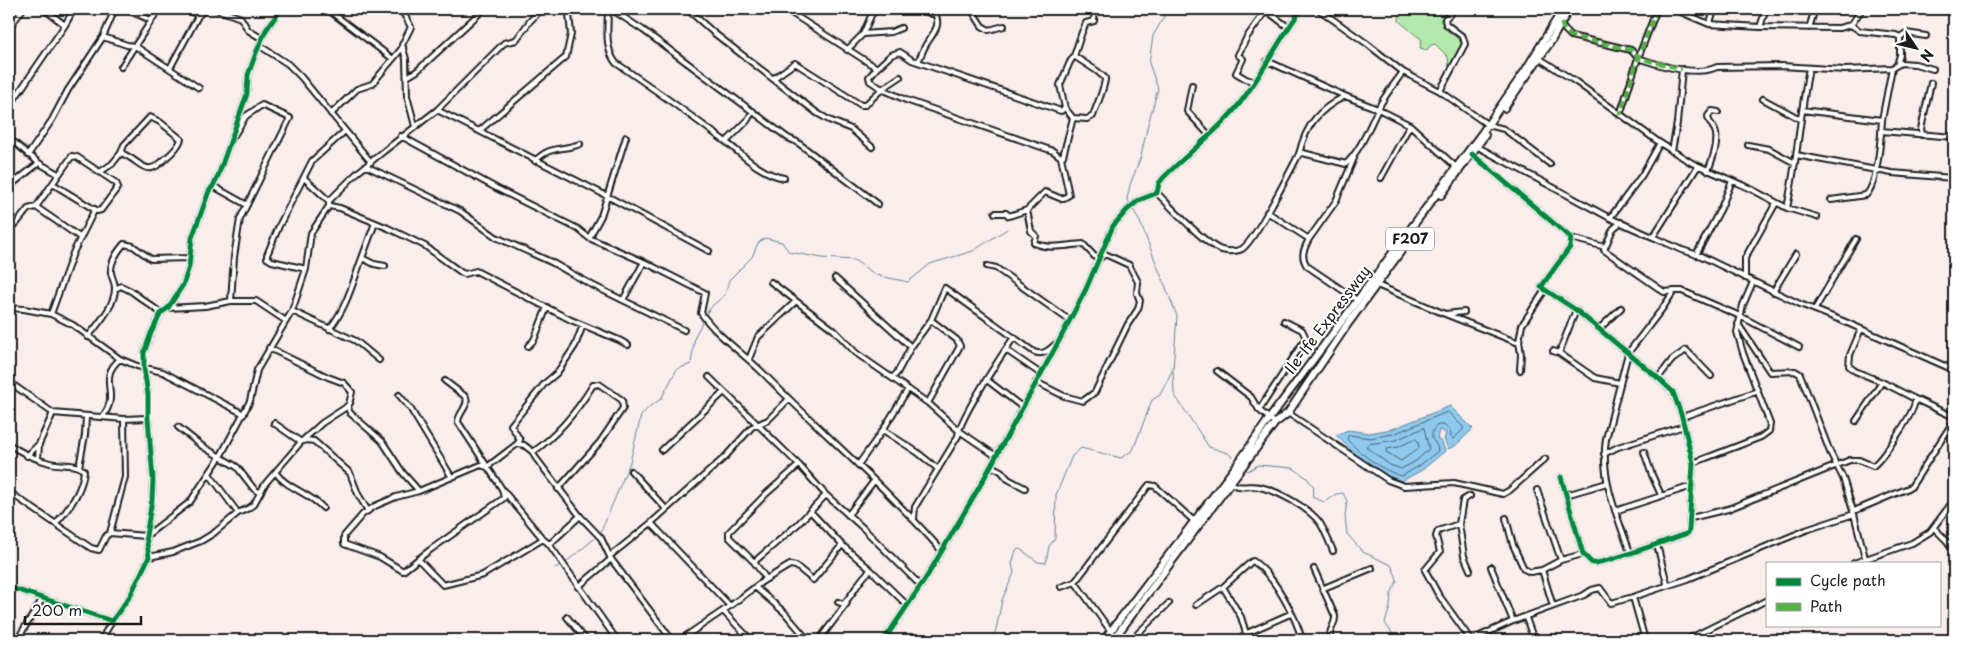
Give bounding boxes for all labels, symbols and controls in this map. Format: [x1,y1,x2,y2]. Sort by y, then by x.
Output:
north arrow [1890,22,1940,72]
text: N [1915,45,1939,66]
road number: F207 [1386,228,1434,250]
street label: Ile-Ife Expressway [1278,260,1375,378]
legend [1766,562,1940,626]
text: Cycle path [1810,568,1886,591]
scale bar [25,594,141,626]
text: Path [1810,594,1842,617]
text: 200 m [32,598,82,621]

